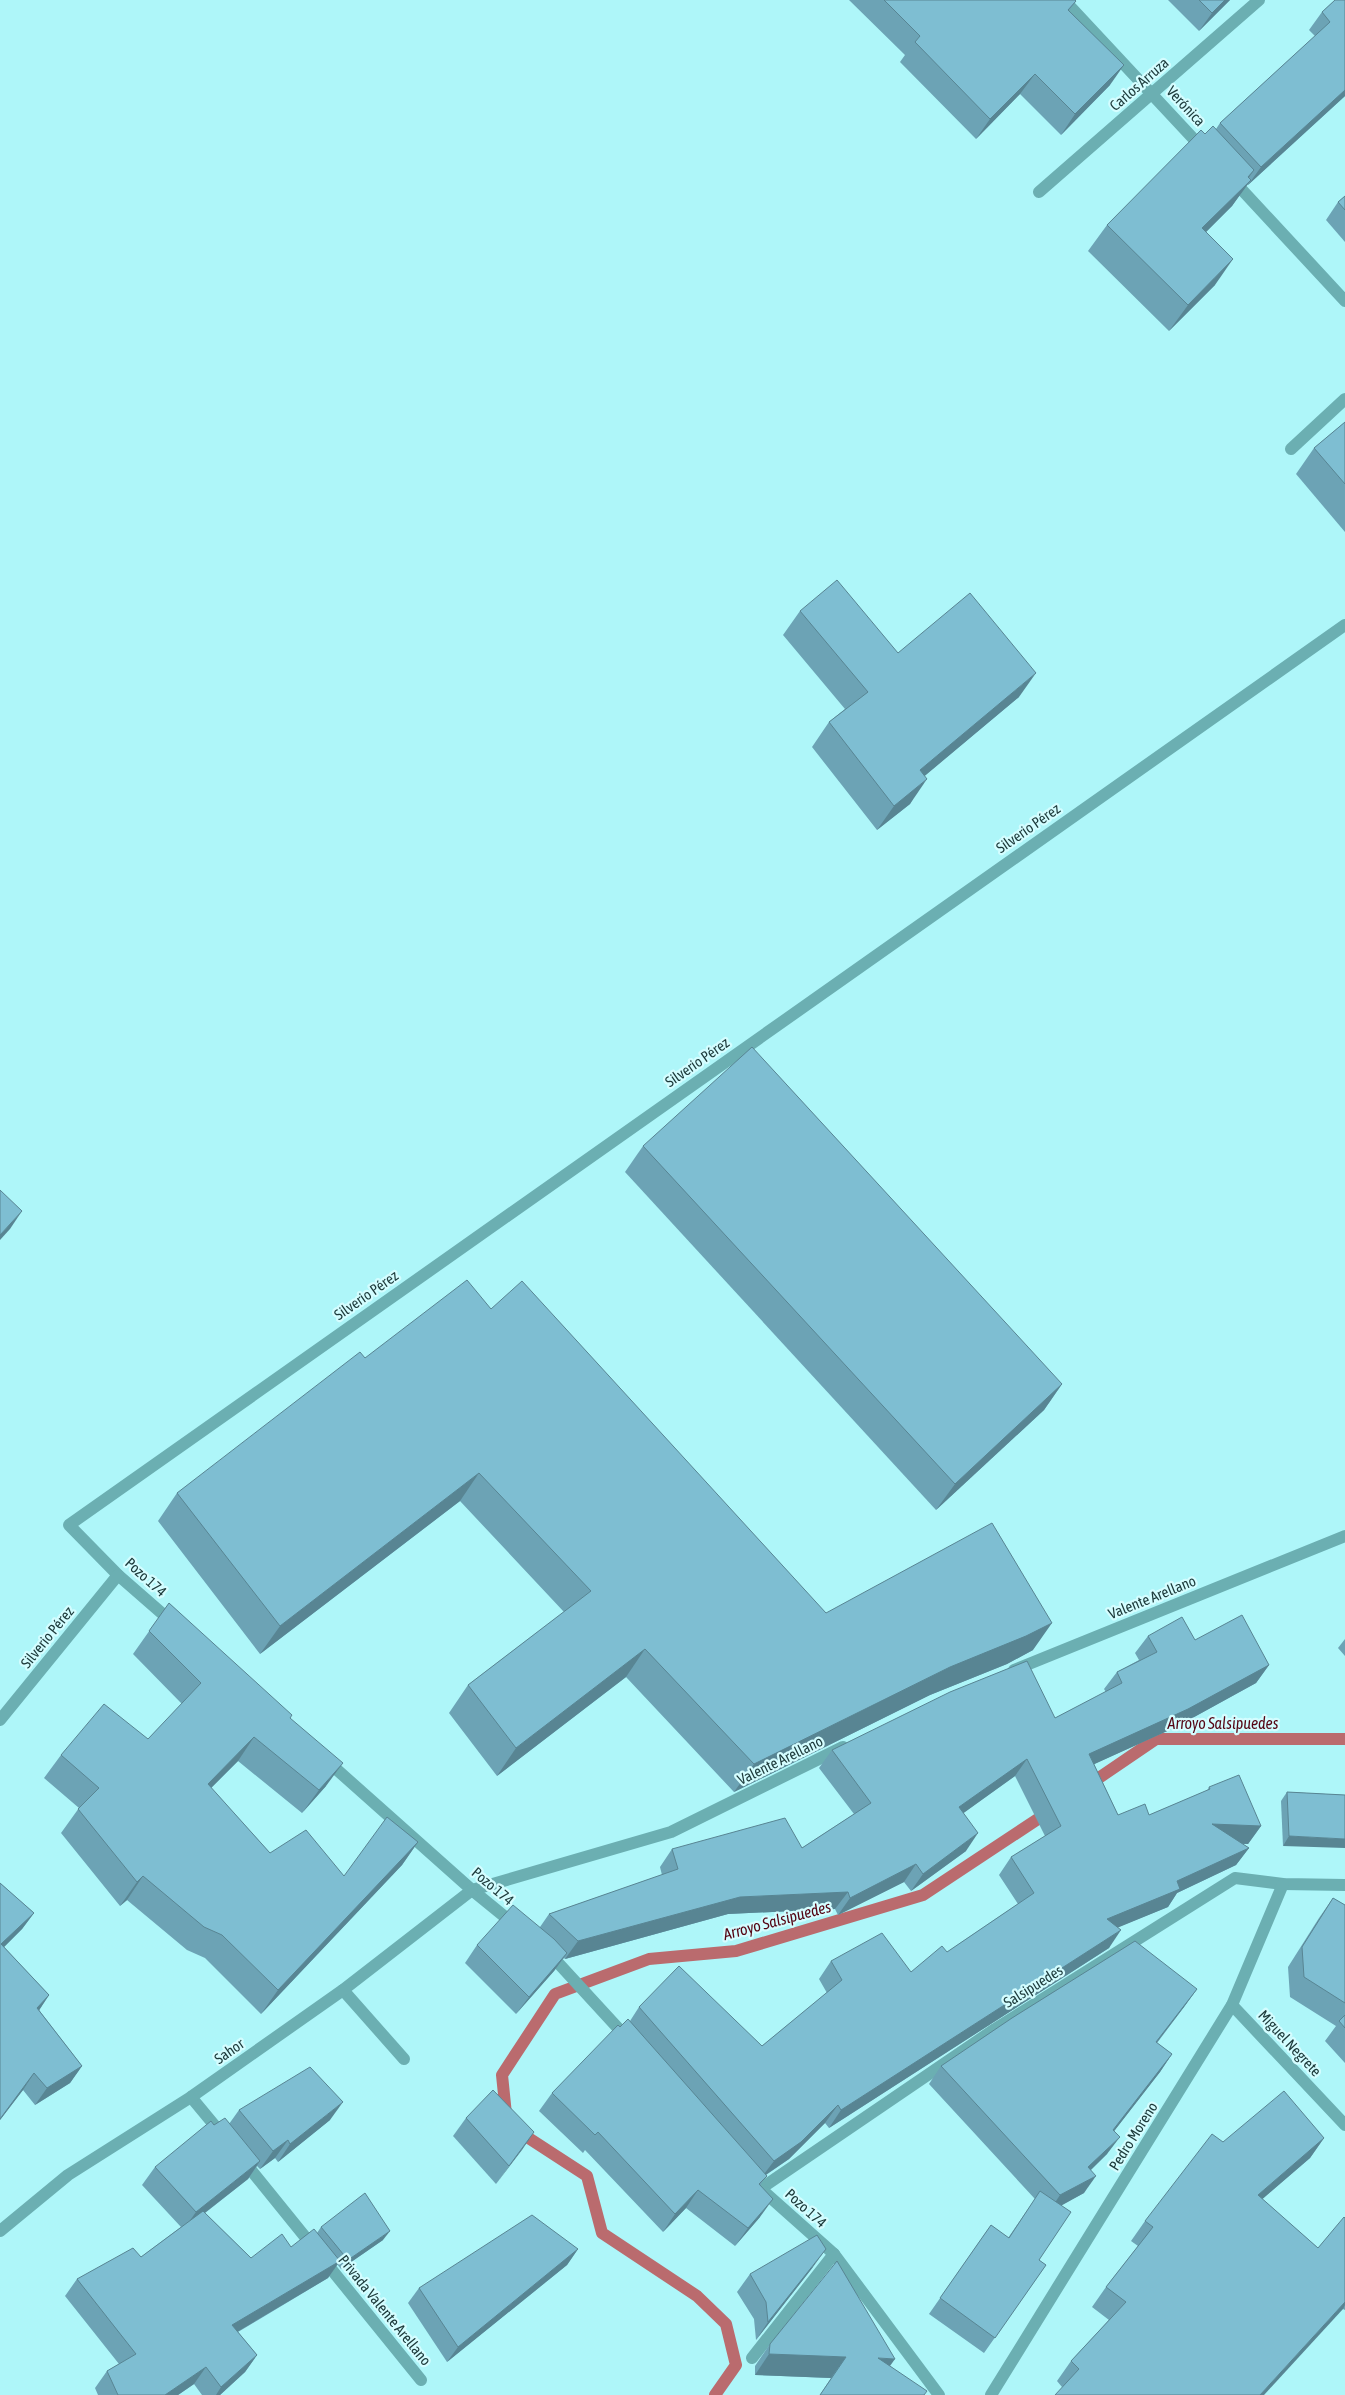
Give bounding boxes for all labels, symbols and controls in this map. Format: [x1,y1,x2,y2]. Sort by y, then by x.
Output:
street label: Carlos Arruza [1106,54,1172,114]
street label: Verónica [1163,82,1209,130]
street label: Silverio Pérez [993,799,1064,856]
street label: Silverio Pérez [662,1033,733,1090]
street label: Silverio Pérez [331,1266,402,1323]
street label: Pozo 174 [122,1554,170,1600]
street label: Valente Arellano [1106,1572,1198,1622]
street label: Silverio Pérez [17,1602,77,1671]
water label: Arroyo Salsipuedes [1167,1714,1279,1733]
street label: Valente Arellano [735,1732,825,1788]
street label: Pozo 174 [469,1864,517,1908]
water label: Arroyo Salsipuedes [720,1897,833,1944]
street label: Salsipuedes [1000,1961,1066,2011]
street label: Miguel Negrete [1255,2006,1325,2080]
street label: Sahor [211,2035,247,2067]
street label: Pedro Moreno [1105,2099,1161,2173]
street label: Pozo 174 [782,2185,830,2231]
street label: Privada Valente Arellano [335,2251,435,2369]

